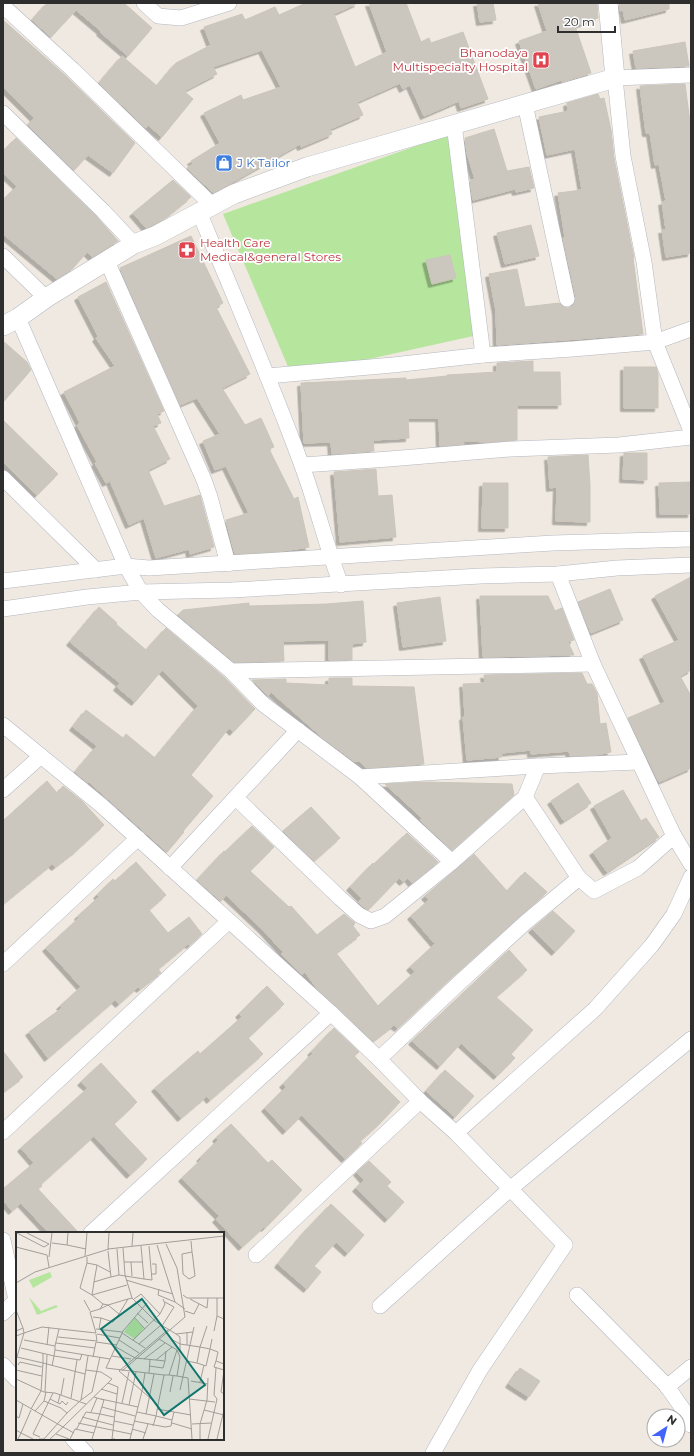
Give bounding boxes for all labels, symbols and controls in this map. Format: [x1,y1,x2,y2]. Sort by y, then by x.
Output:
scale bar [558,8,615,34]
text: 20 m [564,14,595,29]
place label: Bhanodaya Multispecialty Hospital [392,45,528,74]
hospital icon: Bhanodaya Multispecialty Hospital [531,50,551,70]
shop icon: J K Tailor [214,153,234,173]
place label: J K Tailor [236,155,290,170]
place label: Health Care Medical&general Stores [200,235,341,264]
pharmacy icon: Health Care Medical&general Stores [177,240,197,260]
inset map [16,1232,224,1440]
north arrow [646,1408,686,1448]
text: N [664,1412,680,1428]

